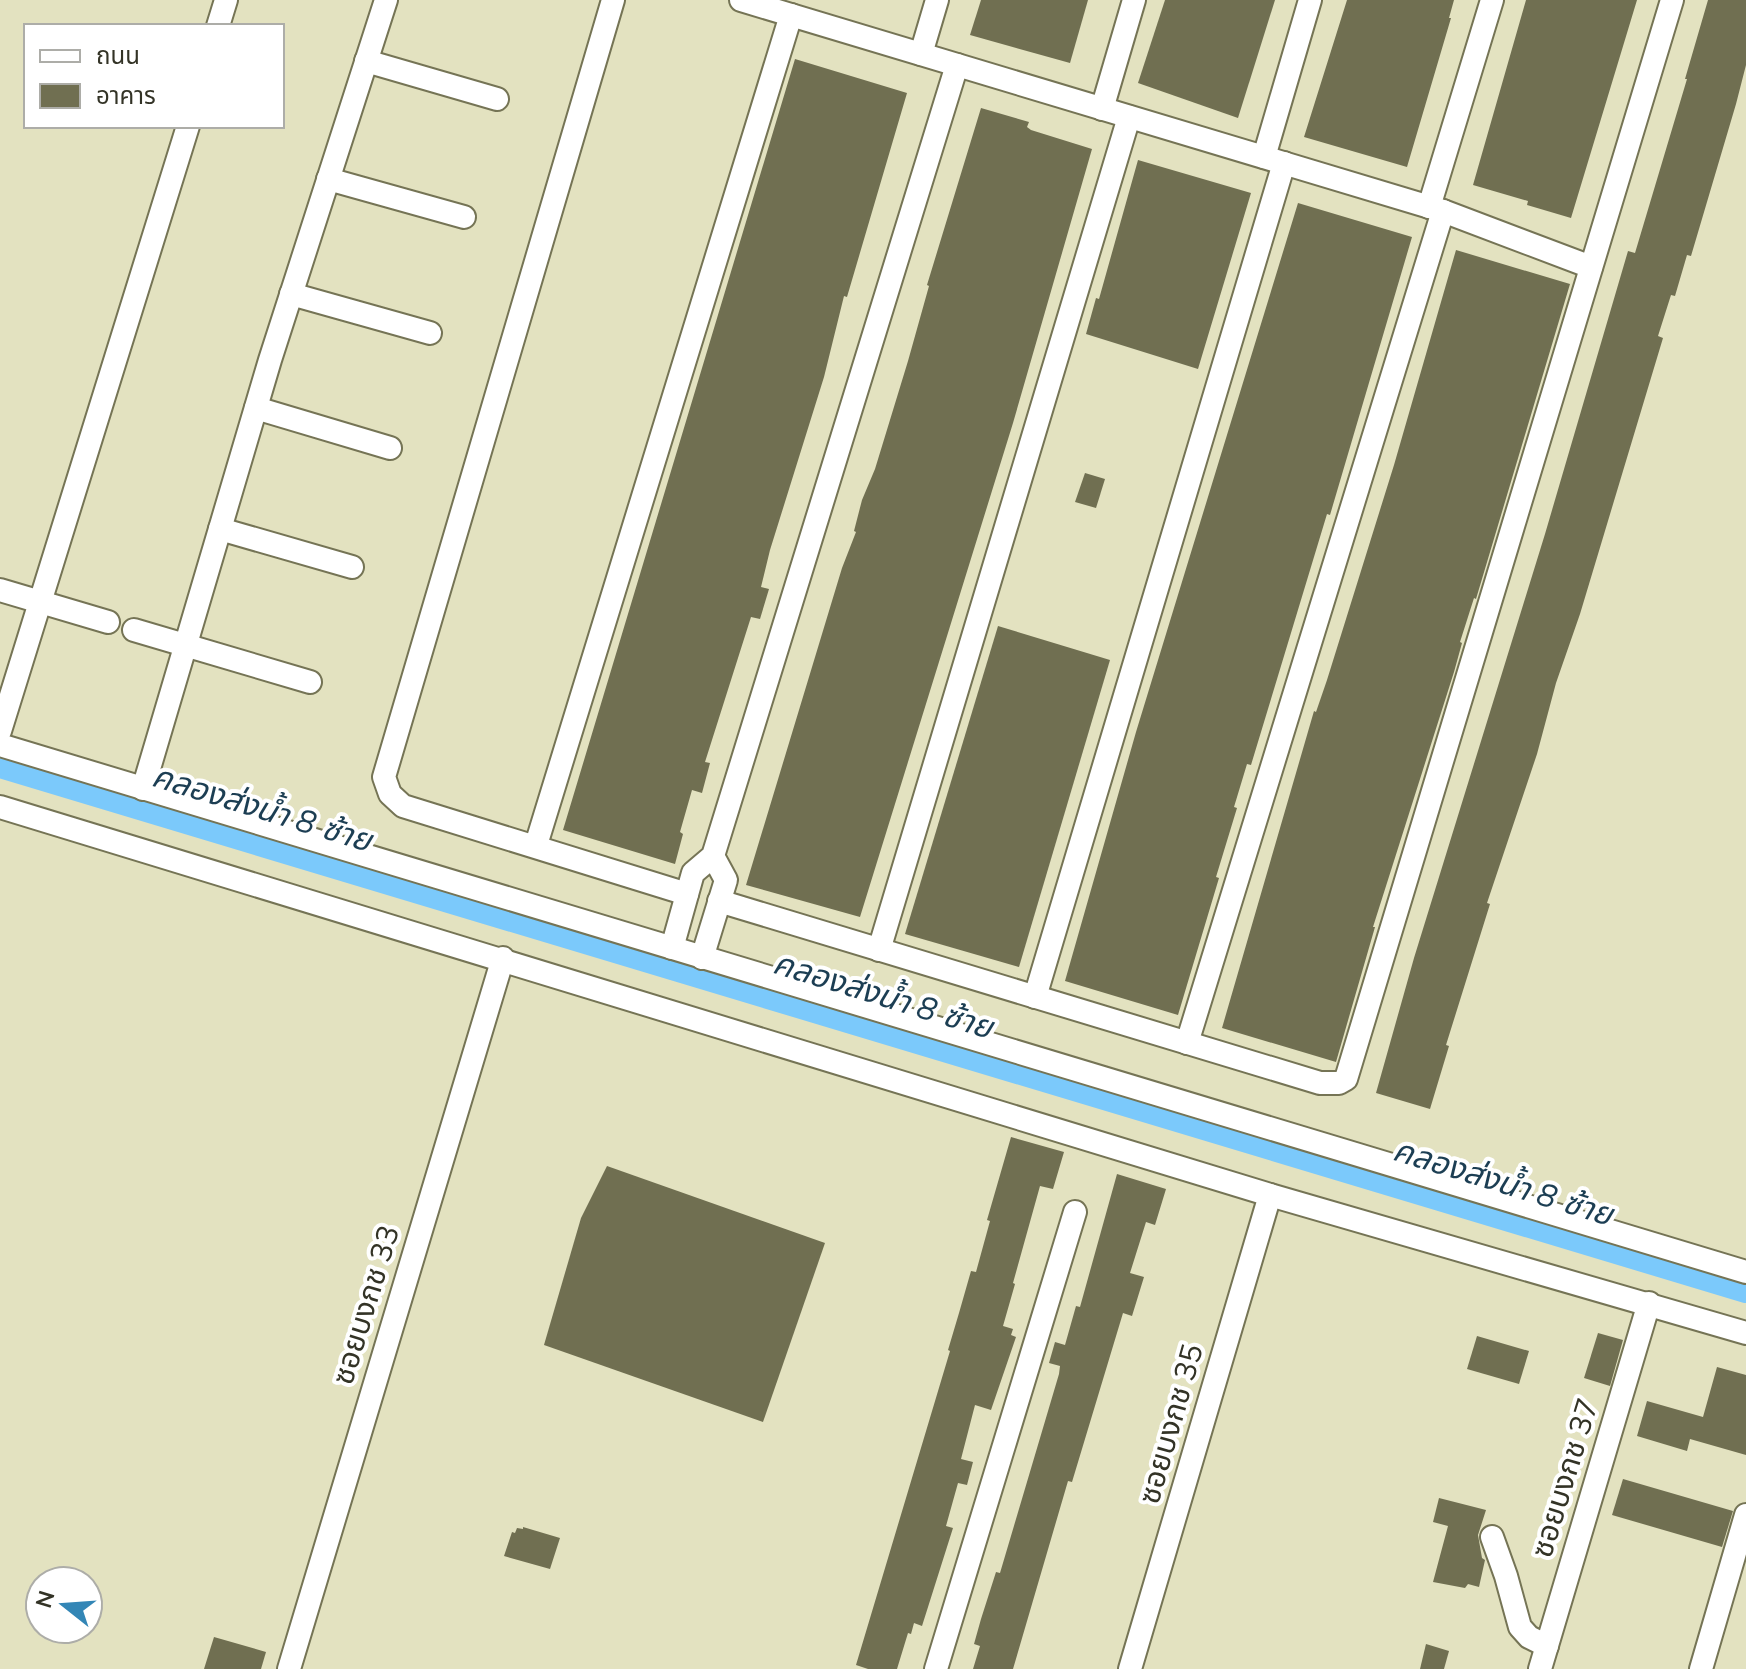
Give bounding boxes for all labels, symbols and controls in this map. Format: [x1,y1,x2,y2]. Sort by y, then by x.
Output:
legend [24,24,284,128]
text: ถนน [96,40,140,70]
text: อาคาร [96,80,156,110]
water label: คลองส่งน้ำ 8 ซ้าย [148,754,379,860]
water label: คลองส่งน้ำ 8 ซ้าย [769,941,1000,1047]
water label: คลองส่งน้ำ 8 ซ้าย [1389,1128,1620,1234]
street label: ซอยบงกช 33 [323,1221,407,1389]
street label: ซอยบงกช 35 [1129,1340,1211,1508]
street label: ซอยบงกช 37 [1522,1394,1606,1562]
north arrow [24,1565,104,1645]
text: N [29,1587,61,1611]

